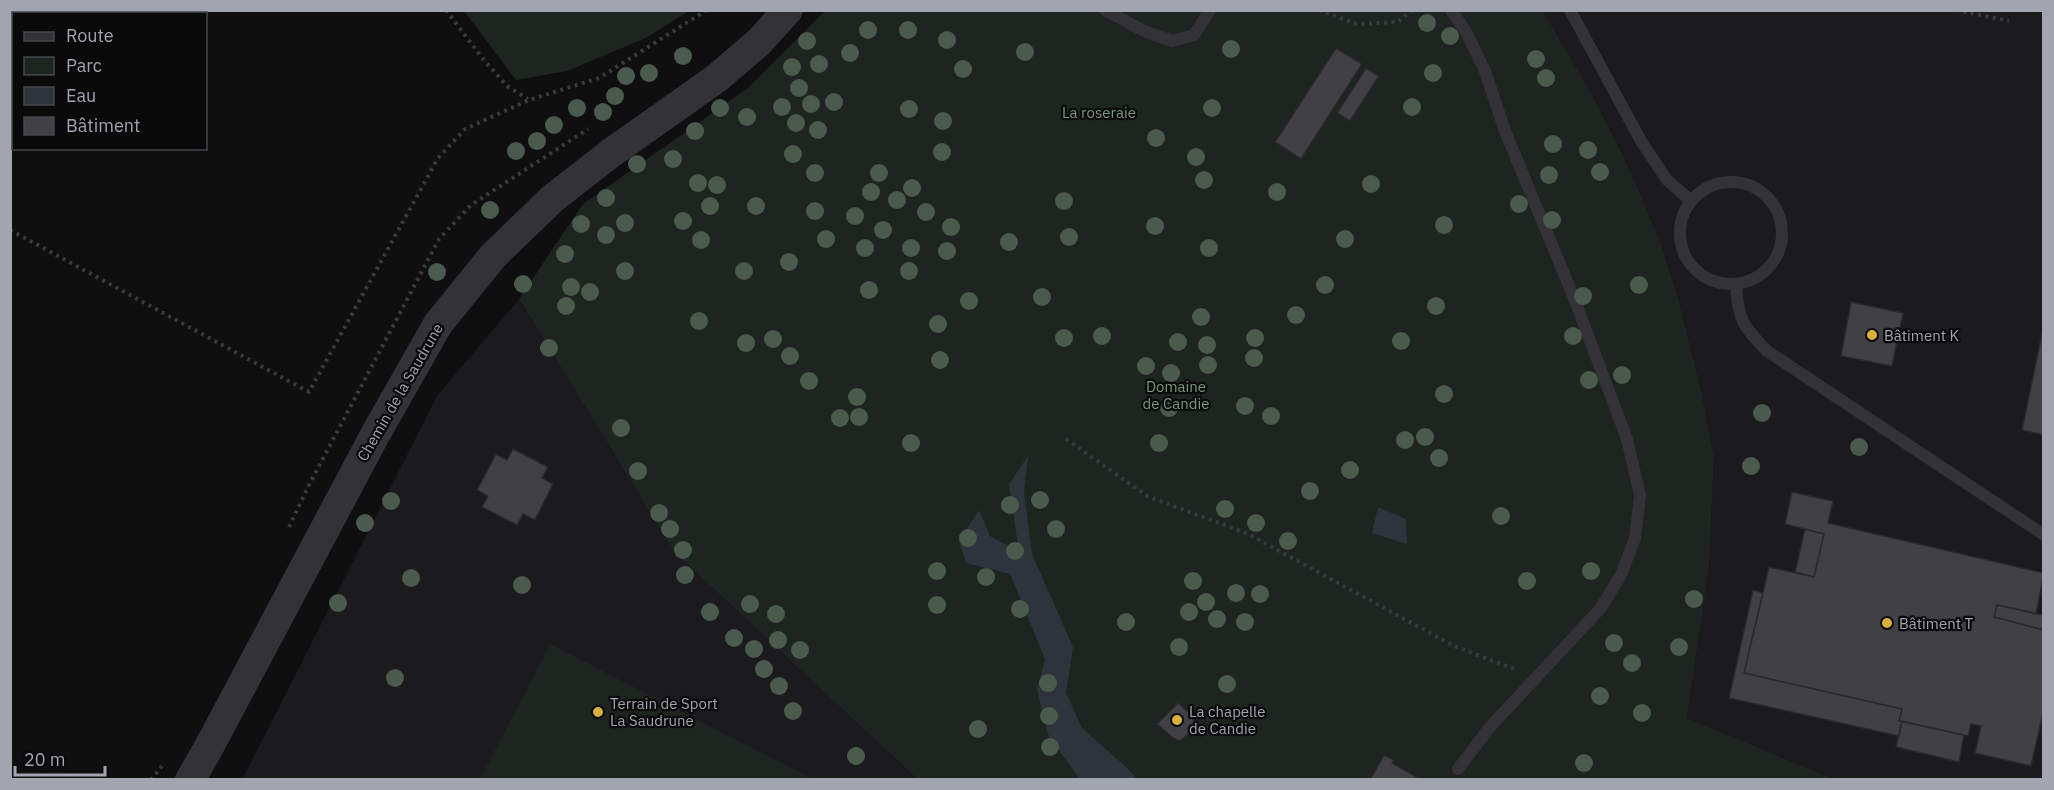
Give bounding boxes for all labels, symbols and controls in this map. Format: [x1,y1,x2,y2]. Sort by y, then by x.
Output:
legend [12,12,207,150]
text: Route [66,24,114,47]
text: Parc [66,54,102,77]
text: Eau [66,84,96,107]
park label: La roseraie [1062,103,1136,122]
text: Bâtiment [66,114,140,137]
street label: Chemin de la Saudrune [353,320,447,464]
place label: Bâtiment K [1884,326,1959,345]
marker: Bâtiment K [1865,328,1879,342]
park label: Domaine de Candie [1142,377,1210,413]
place label: Bâtiment T [1899,614,1973,633]
marker: Bâtiment T [1880,616,1894,630]
place label: Terrain de Sport La Saudrune [610,694,718,730]
place label: La chapelle de Candie [1189,702,1265,738]
marker: Terrain de Sport La Saudrune [591,705,605,719]
marker: La chapelle de Candie [1170,713,1184,727]
scale bar [15,739,105,777]
text: 20 m [24,748,66,771]

